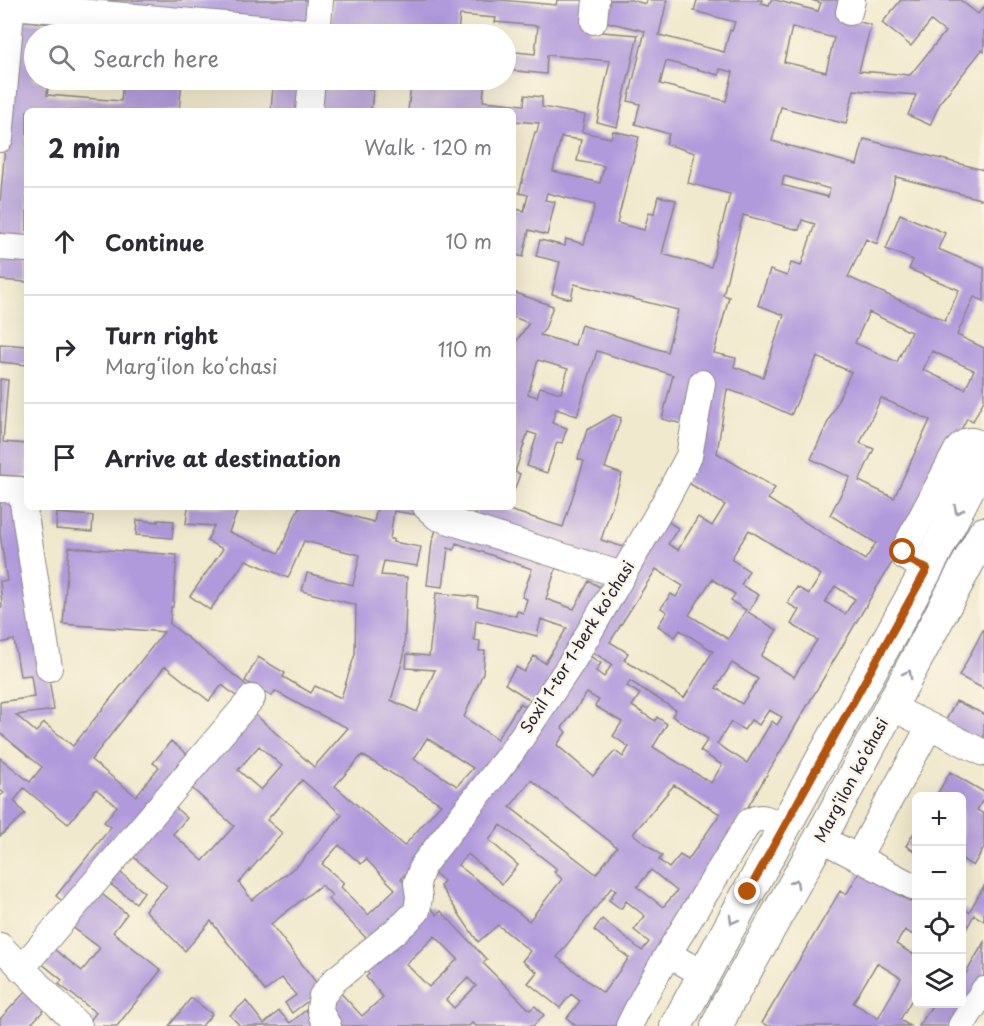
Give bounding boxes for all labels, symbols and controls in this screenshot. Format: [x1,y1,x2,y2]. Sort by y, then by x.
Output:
search box [24,24,516,90]
icon: search [45,41,78,74]
text: Search here [93,41,219,74]
text: 2 min [48,128,121,167]
text: Walk · 120 m [364,132,492,162]
icon: ahead [48,225,81,258]
text: Continue [105,225,204,258]
text: 10 m [445,226,492,256]
text: Turn right [105,318,218,351]
icon: right [48,333,81,366]
text: 110 m [438,334,492,364]
text: Margʻilon koʻchasi [105,351,278,381]
icon: arrive [48,441,81,474]
text: Arrive at destination [105,441,341,474]
one-way arrow [953,503,965,514]
route start [889,538,915,564]
street label: Soxil 1-tor 1-berk koʻchasi [513,556,639,737]
one-way arrow [901,670,912,681]
street label: Margʻilon koʻchasi [807,713,893,846]
map controls [912,792,966,1008]
button: + [912,792,966,846]
button: − [912,846,966,900]
route end [734,878,760,904]
one-way arrow [788,878,799,889]
button: locate [912,900,966,954]
one-way arrow [729,914,740,924]
button: layers [912,954,966,1008]

